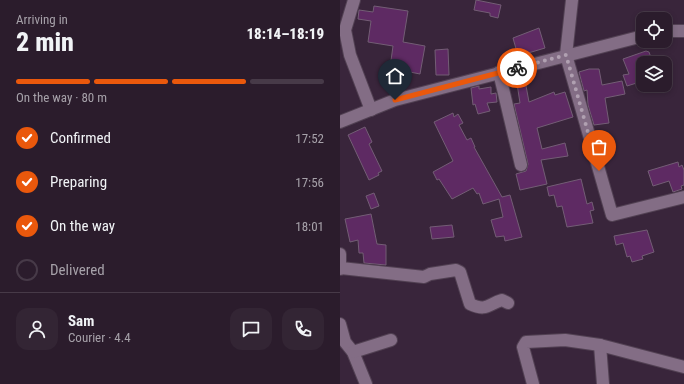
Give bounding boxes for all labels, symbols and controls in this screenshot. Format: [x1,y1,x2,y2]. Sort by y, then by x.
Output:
text: Arriving in [16,12,68,27]
map controls [636,12,672,92]
button: locate [636,12,672,48]
text: 18:14–18:19 [246,25,324,43]
text: 2 min [16,27,74,57]
courier [497,48,537,88]
button: layers [636,56,672,92]
icon: bike [506,57,528,79]
pin [378,59,412,100]
icon: home [384,65,406,87]
text: On the way · 80 m [16,90,107,105]
icon: check [16,127,38,149]
text: Confirmed [50,129,111,147]
pin [582,130,616,171]
text: 17:52 [295,131,324,146]
icon: bag [588,136,610,158]
icon: check [16,171,38,193]
text: Preparing [50,173,107,191]
text: 17:56 [295,175,324,190]
icon: check [16,215,38,237]
text: On the way [50,217,115,235]
text: 18:01 [295,219,324,234]
text: Delivered [50,261,105,279]
button: person [16,308,58,350]
button: chat [230,308,272,350]
button: phone [282,308,324,350]
text: Sam [68,312,94,330]
text: Courier · 4.4 [68,330,131,345]

